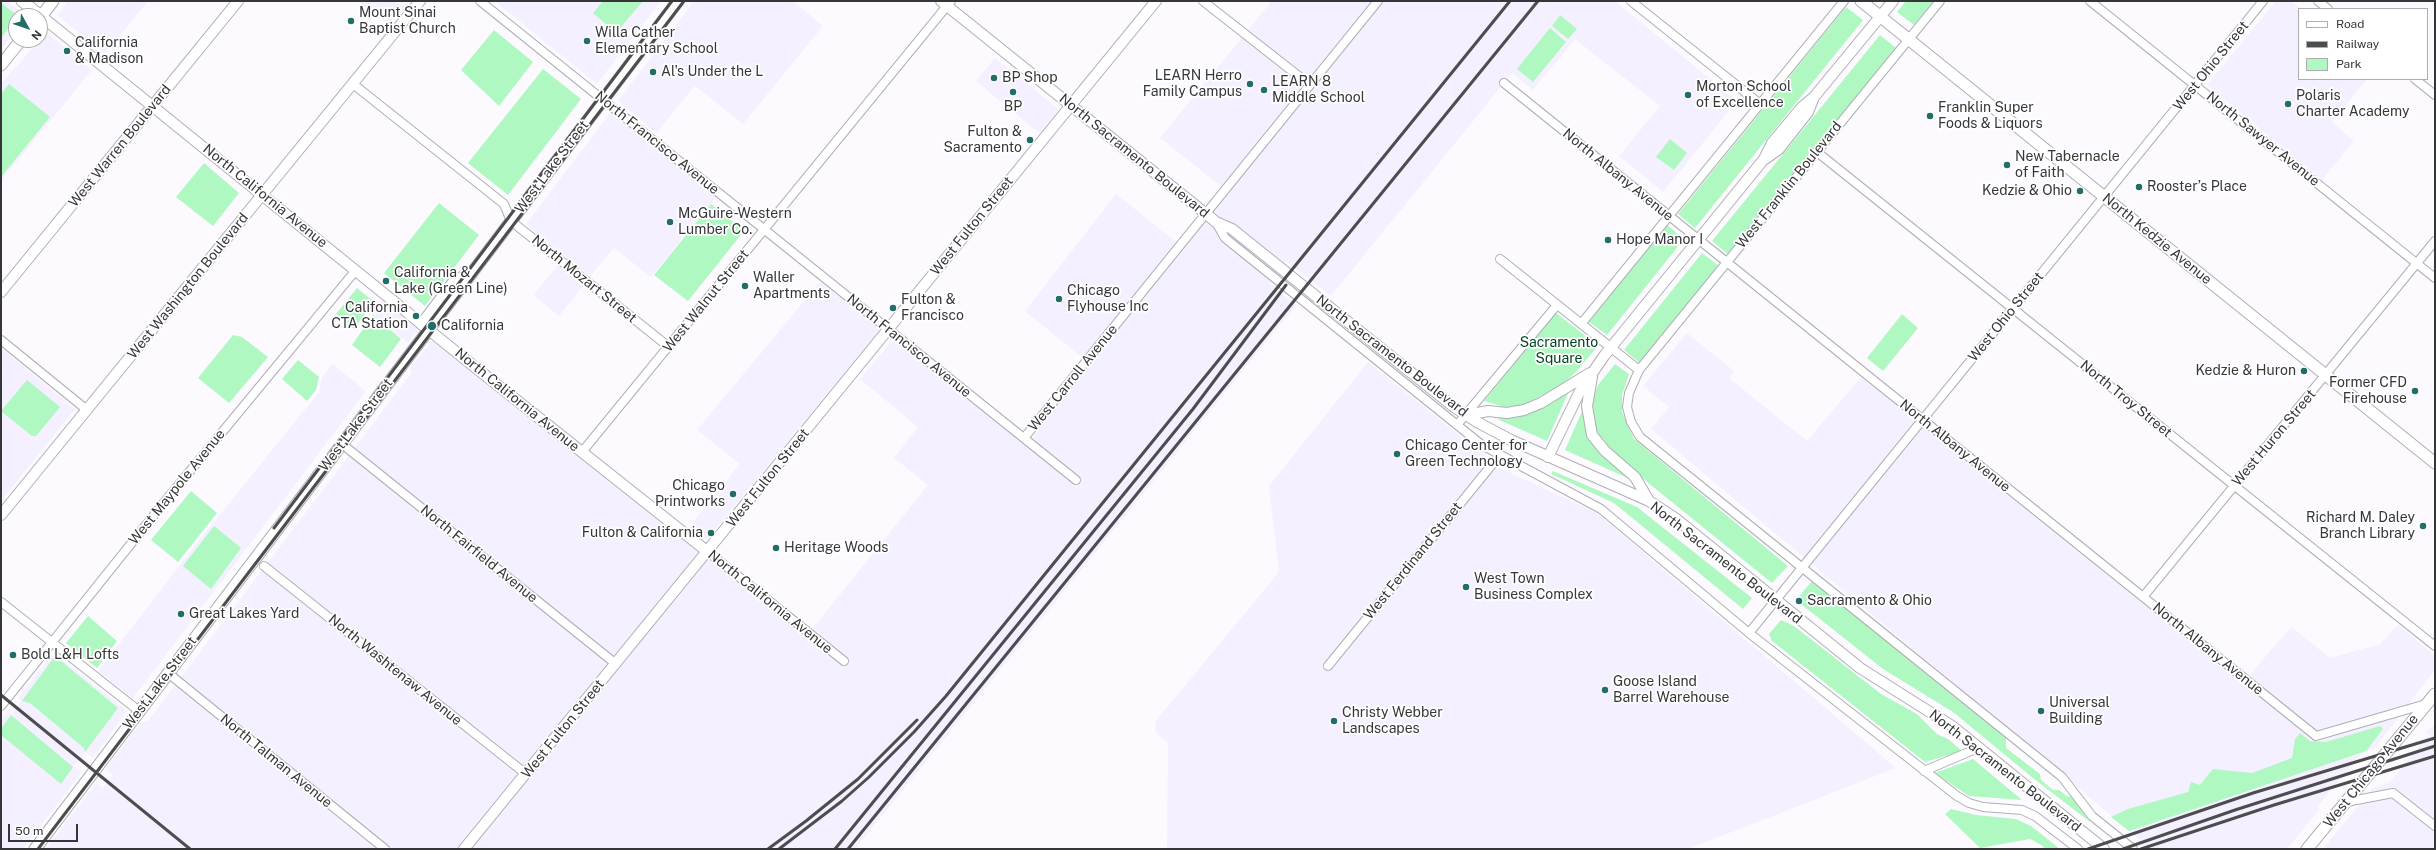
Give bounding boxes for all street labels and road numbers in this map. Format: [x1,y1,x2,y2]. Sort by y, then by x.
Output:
street label: West Ohio Street [2170,18,2252,114]
street label: West Warren Boulevard [65,81,175,211]
street label: North Francisco Avenue [592,88,722,198]
street label: North Sawyer Avenue [2203,88,2323,190]
street label: North Sacramento Boulevard [1056,90,1212,222]
street label: West Lake Street [512,117,592,217]
street label: West Franklin Boulevard [1733,118,1845,252]
street label: North Albany Avenue [1559,125,1677,225]
street label: North California Avenue [199,141,331,251]
street label: West Fulton Street [927,173,1017,279]
street label: North Kedzie Avenue [2099,190,2215,288]
street label: West Washington Boulevard [124,210,252,362]
street label: North Mozart Street [528,232,640,326]
street label: West Walnut Street [660,246,752,356]
street label: West Ohio Street [1965,269,2047,365]
street label: North Francisco Avenue [844,291,974,401]
street label: North Sacramento Boulevard [1313,291,1471,421]
street label: West Carroll Avenue [1025,321,1121,435]
street label: North California Avenue [451,345,583,455]
street label: North Troy Street [2077,357,2175,441]
street label: West Lake Street [316,375,396,475]
street label: West Huron Street [2229,386,2319,490]
street label: North Albany Avenue [1896,396,2014,496]
street label: West Fulton Street [723,425,813,531]
street label: West Maypole Avenue [125,426,229,548]
street label: North Sacramento Boulevard [1647,498,1805,628]
street label: West Ferdinand Street [1360,499,1466,623]
street label: North Fairfield Avenue [417,502,541,606]
street label: North California Avenue [704,547,836,657]
street label: North Albany Avenue [2149,599,2267,699]
street label: North Washtenaw Avenue [325,611,465,729]
street label: West Lake Street [120,633,200,733]
street label: West Fulton Street [518,676,608,782]
street label: North Sacramento Boulevard [1926,706,2084,836]
street label: North Talman Avenue [217,711,335,811]
street label: West Chicago Avenue [2320,711,2422,831]

